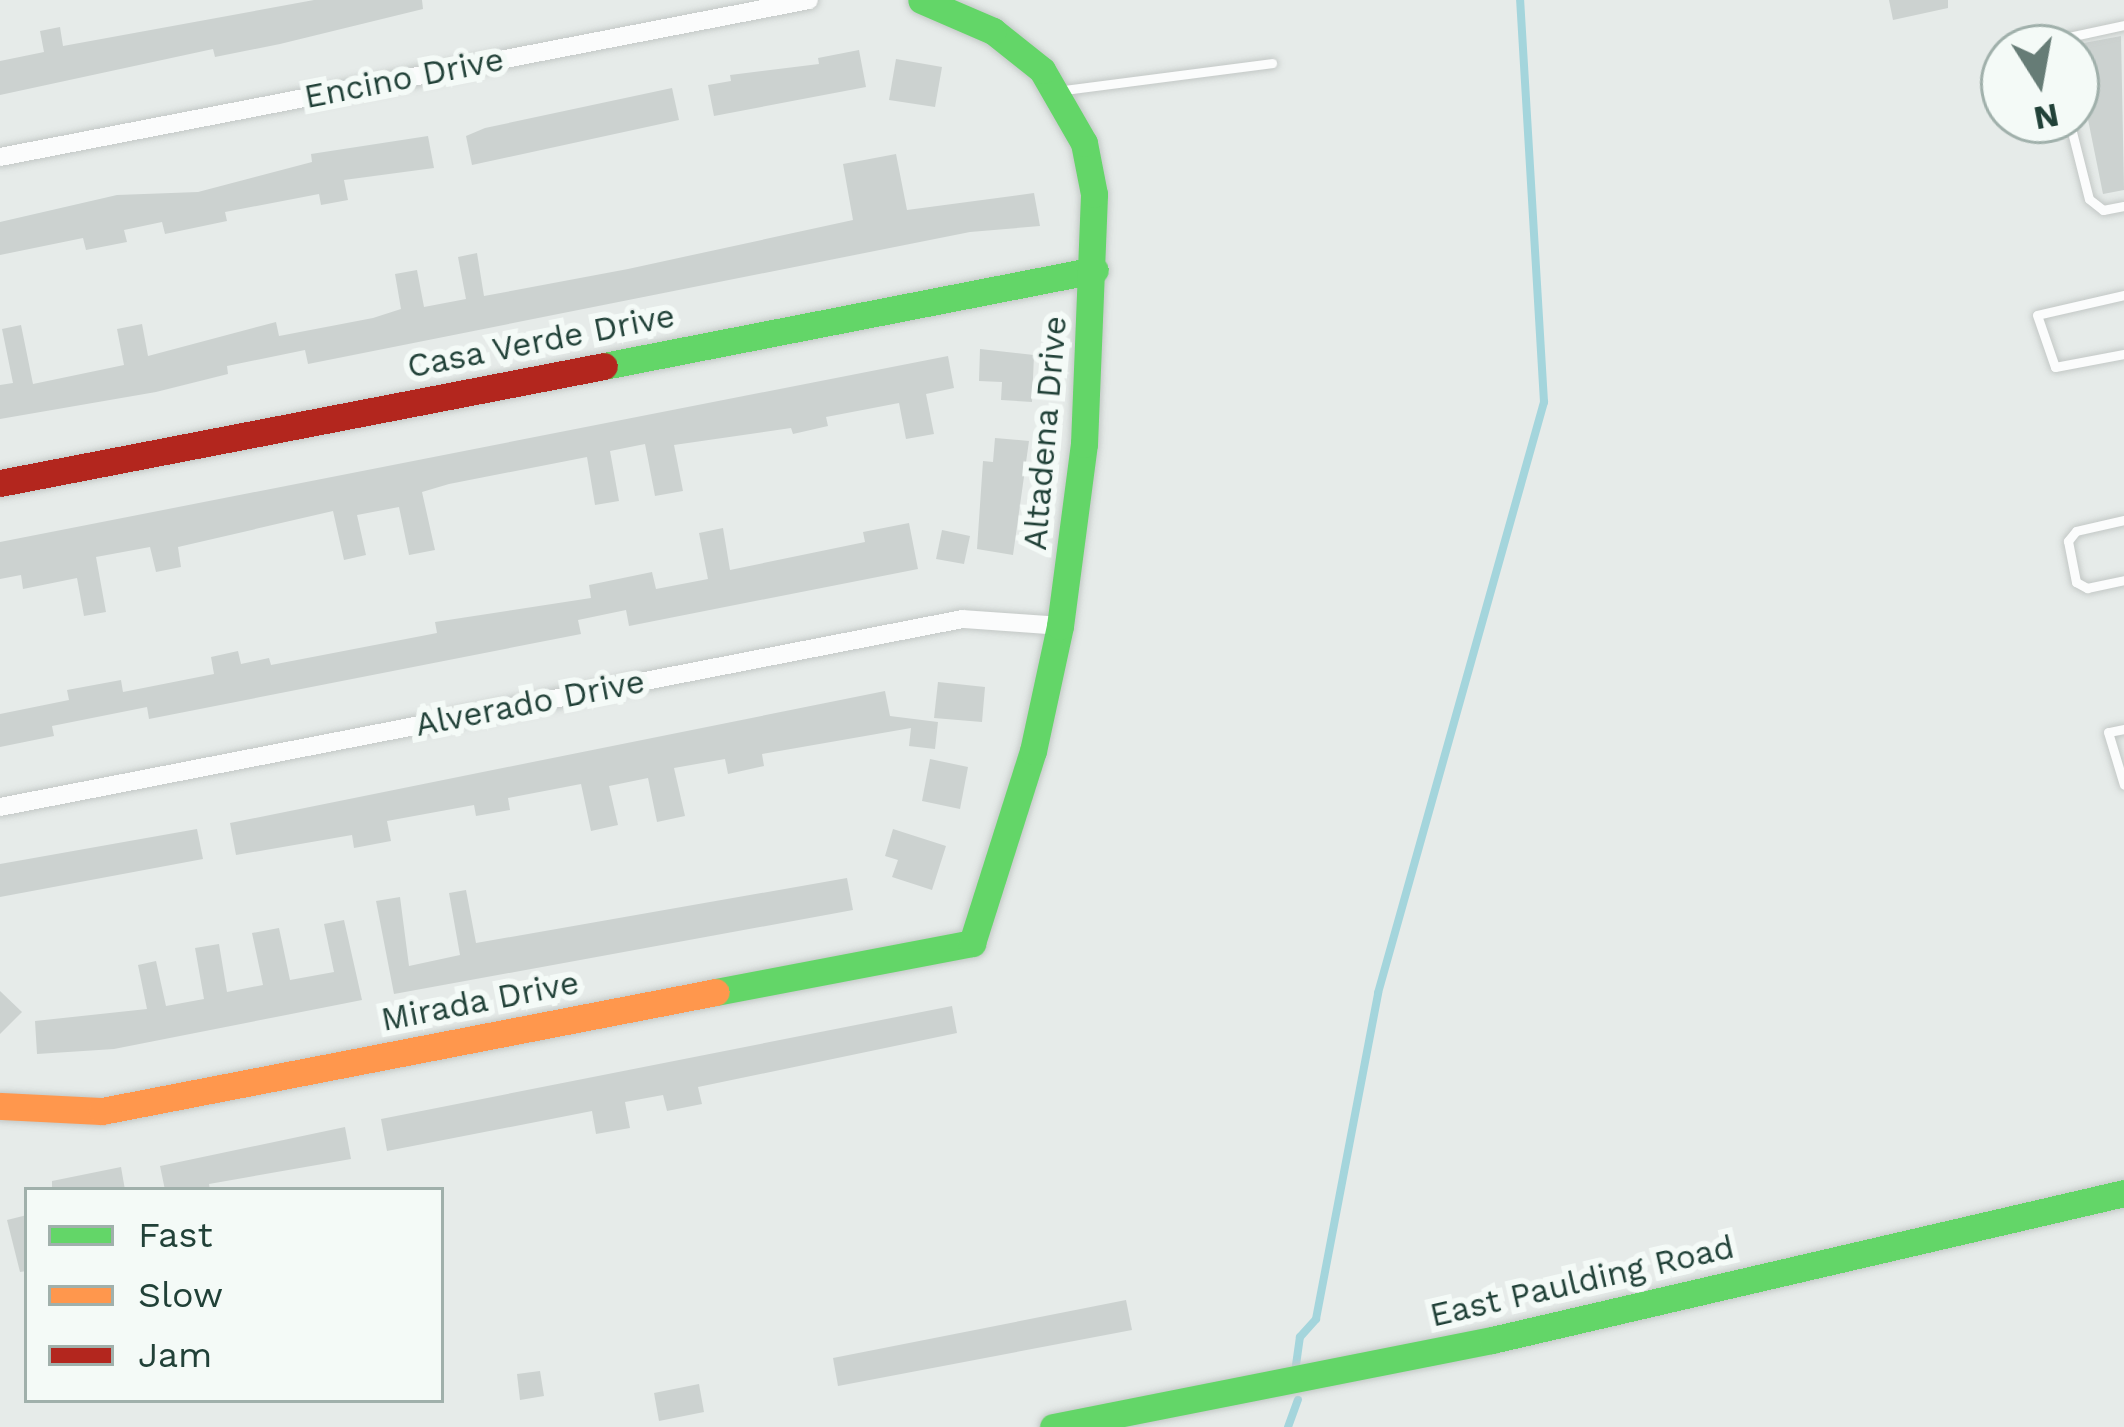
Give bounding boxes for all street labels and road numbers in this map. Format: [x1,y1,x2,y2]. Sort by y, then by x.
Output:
street label: Encino Drive [301,39,507,117]
street label: Casa Verde Drive [403,295,679,387]
street label: Altadena Drive [1015,314,1075,552]
street label: Alverado Drive [412,661,648,745]
street label: Mirada Drive [377,962,583,1040]
street label: East Paulding Road [1426,1227,1738,1335]

